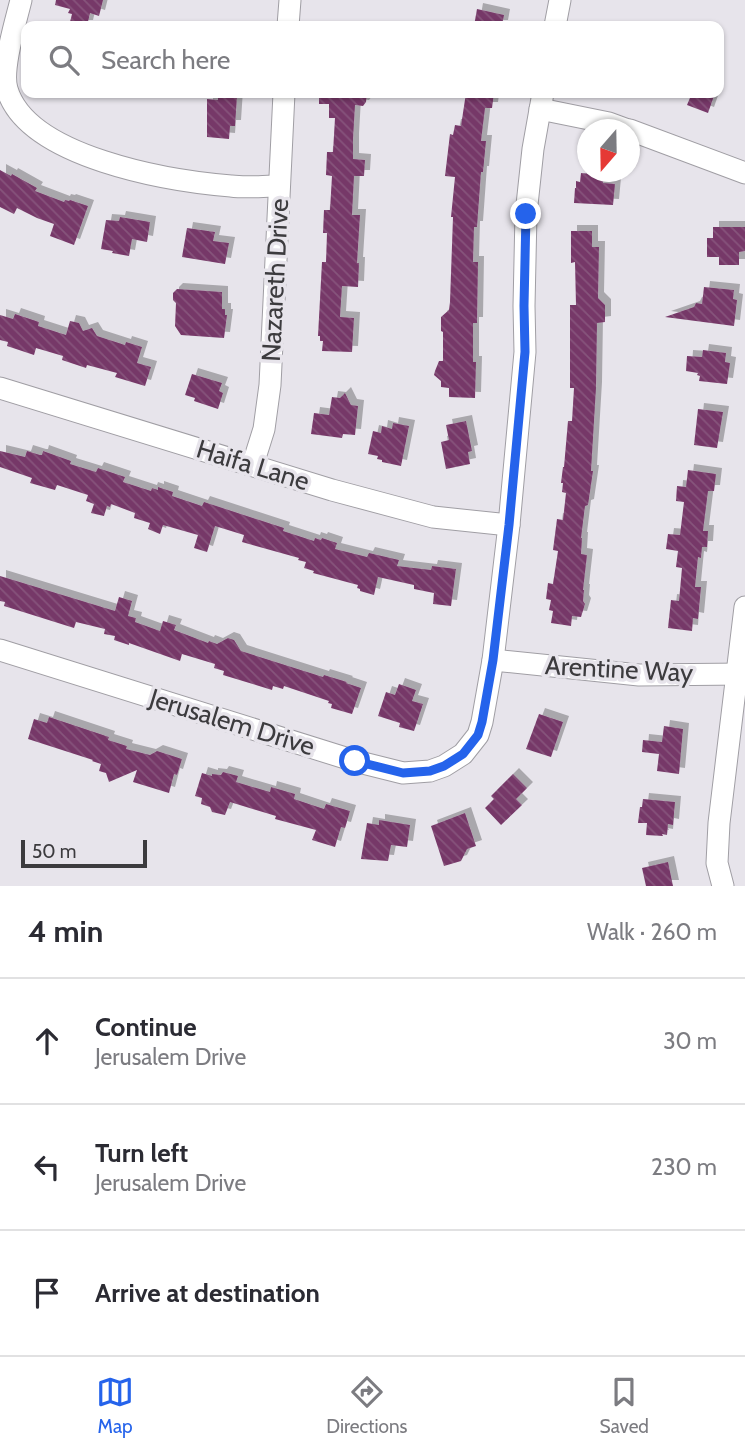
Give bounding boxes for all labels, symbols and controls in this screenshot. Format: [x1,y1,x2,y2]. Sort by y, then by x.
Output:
search box [21,21,724,98]
icon: search [45,41,83,79]
text: Search here [101,44,230,76]
north arrow [577,119,640,182]
street label: Nazareth Drive [255,198,295,362]
route end [510,198,541,229]
street label: Haifa Lane [193,433,313,497]
street label: Arentine Way [544,649,694,689]
street label: Jerusalem Drive [145,681,318,762]
route start [339,745,370,776]
scale bar [21,837,147,869]
text: 50 m [32,840,76,863]
text: 4 min [28,913,103,950]
text: Walk · 260 m [587,918,717,946]
text: Continue [95,1011,197,1043]
icon: ahead [28,1022,66,1060]
text: 30 m [663,1027,717,1055]
text: Jerusalem Drive [95,1043,246,1071]
text: Turn left [95,1137,188,1169]
icon: left [28,1148,66,1186]
text: 230 m [651,1153,717,1181]
text: Jerusalem Drive [95,1169,246,1197]
icon: arrive [28,1274,66,1312]
text: Arrive at destination [95,1277,320,1309]
tab: Map [96,1373,134,1438]
tab: Directions [326,1373,407,1438]
tab: Saved [600,1373,649,1438]

